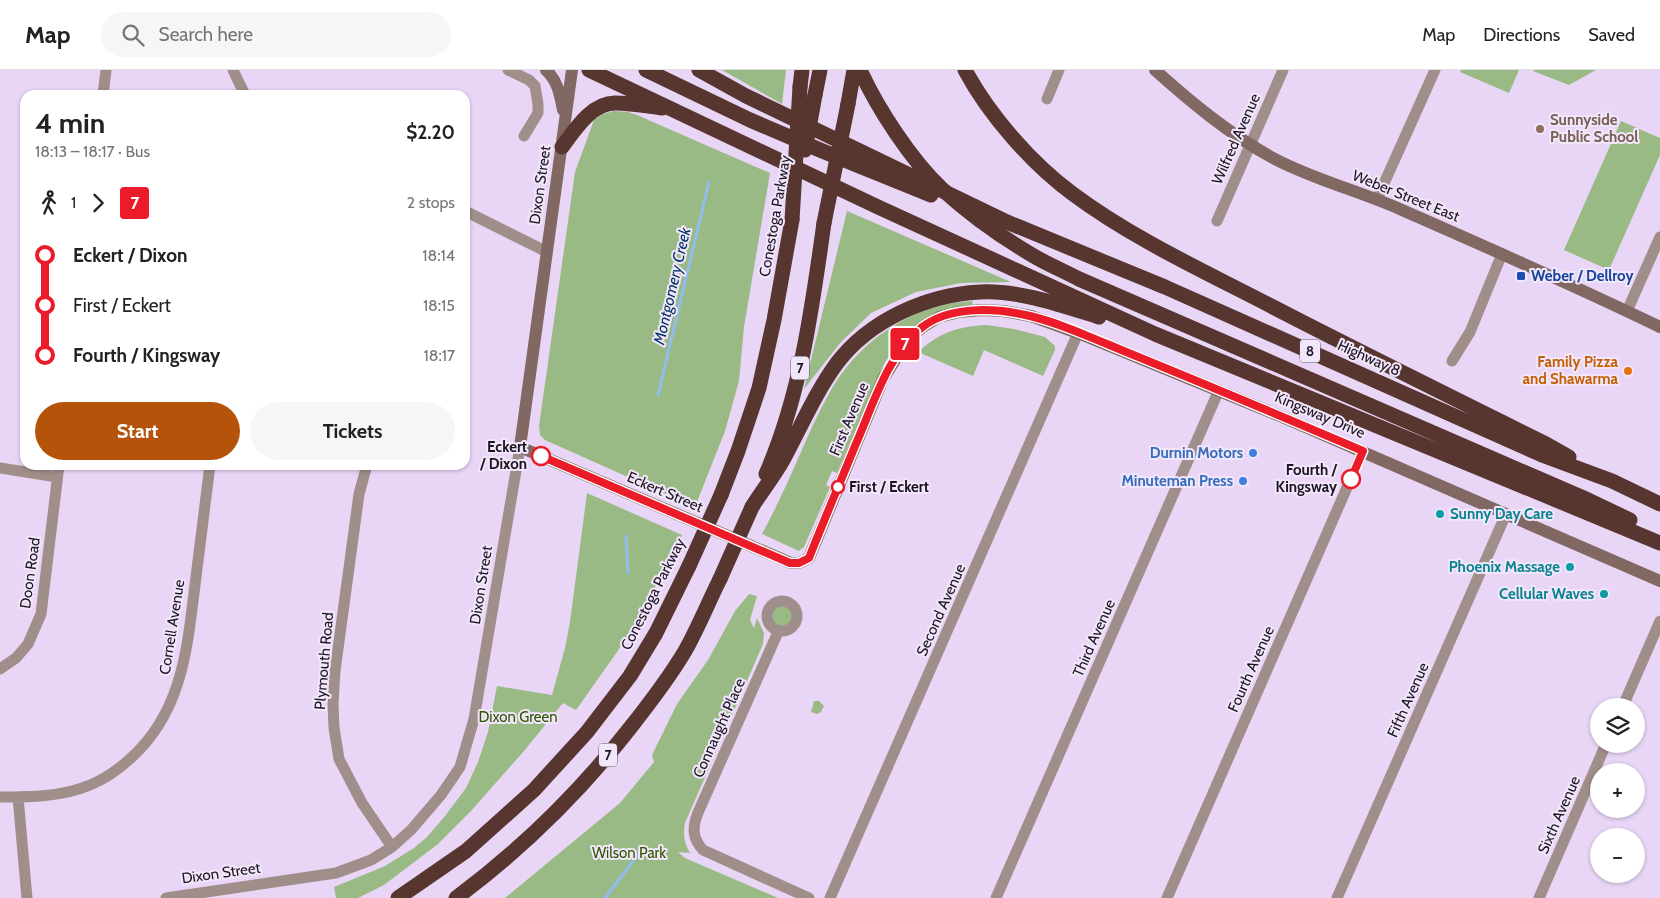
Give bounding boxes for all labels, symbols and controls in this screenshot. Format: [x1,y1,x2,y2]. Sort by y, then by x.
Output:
search box [101,12,451,57]
text: Map [25,20,71,49]
icon: search [119,21,147,49]
text: Search here [159,23,253,46]
text: Map [1422,24,1455,46]
text: Directions [1483,24,1560,46]
text: Saved [1588,24,1635,46]
street label: Wilfred Avenue [1208,91,1264,187]
text: 4 min [35,106,105,140]
place label: Sunnyside Public School [1550,111,1638,146]
text: $2.20 [406,121,455,144]
marker: Sunnyside Public School [1534,123,1546,135]
text: 18:13 – 18:17 · Bus [35,142,150,161]
street label: Dixon Street [526,144,554,226]
street label: Conestoga Parkway [755,153,795,278]
street label: Weber Street East [1350,166,1462,226]
icon: walk [35,189,63,217]
icon: forward [84,189,112,217]
text: 7 [130,192,139,214]
text: 1 [71,193,76,212]
text: 2 stops [407,193,455,212]
water label: Montgomery Creek [649,224,695,347]
text: Eckert / Dixon [73,244,187,267]
text: 18:14 [422,246,455,265]
place label: Weber / Dellroy [1531,267,1634,285]
marker: Weber / Dellroy [1515,270,1527,282]
text: First / Eckert [73,294,171,317]
text: 18:15 [423,296,455,315]
line badge: 7 [889,328,921,360]
text: 7 [900,333,910,355]
street label: Highway 8 [1335,336,1403,380]
road number: 8 [1300,340,1320,362]
text: Fourth / Kingsway [73,344,220,367]
text: 18:17 [423,346,455,365]
place label: Family Pizza and Shawarma [1522,353,1619,388]
road number: 7 [791,356,809,380]
marker: Family Pizza and Shawarma [1622,365,1634,377]
street label: First Avenue [826,379,873,458]
street label: Kingsway Drive [1272,388,1368,442]
button: Start [35,402,240,460]
button: Tickets [250,402,455,460]
place label: Eckert / Dixon [479,438,527,473]
place label: Durnin Motors [1150,444,1243,462]
marker: Eckert / Dixon [531,446,551,466]
marker: Durnin Motors [1247,447,1259,459]
place label: Fourth / Kingsway [1275,461,1338,496]
street label: Eckert Street [624,468,706,516]
marker: Fourth / Kingsway [1341,469,1361,489]
place label: Minuteman Press [1121,472,1233,490]
marker: Minuteman Press [1237,475,1249,487]
place label: First / Eckert [849,478,929,496]
marker: First / Eckert [831,480,845,494]
place label: Sunny Day Care [1450,505,1553,523]
marker: Sunny Day Care [1434,508,1446,520]
street label: Conestoga Parkway [617,535,689,653]
street label: Doon Road [16,536,44,610]
street label: Dixon Street [466,544,496,626]
place label: Phoenix Massage [1449,558,1560,576]
street label: Second Avenue [913,561,969,659]
marker: Phoenix Massage [1564,561,1576,573]
street label: Cornell Avenue [156,578,188,676]
place label: Cellular Waves [1499,585,1594,603]
marker: Cellular Waves [1598,588,1610,600]
street label: Third Avenue [1069,596,1119,680]
street label: Plymouth Road [311,611,337,711]
street label: Fourth Avenue [1224,623,1278,715]
street label: Fifth Avenue [1384,660,1433,740]
street label: Connaught Place [689,675,749,780]
map controls [1590,698,1645,883]
button: layers [1590,698,1645,753]
park label: Dixon Green [478,708,558,726]
road number: 7 [599,744,617,766]
button: + [1590,763,1645,818]
street label: Sixth Avenue [1534,773,1584,857]
button: − [1590,828,1645,883]
park label: Wilson Park [592,844,666,862]
street label: Dixon Street [180,859,262,887]

